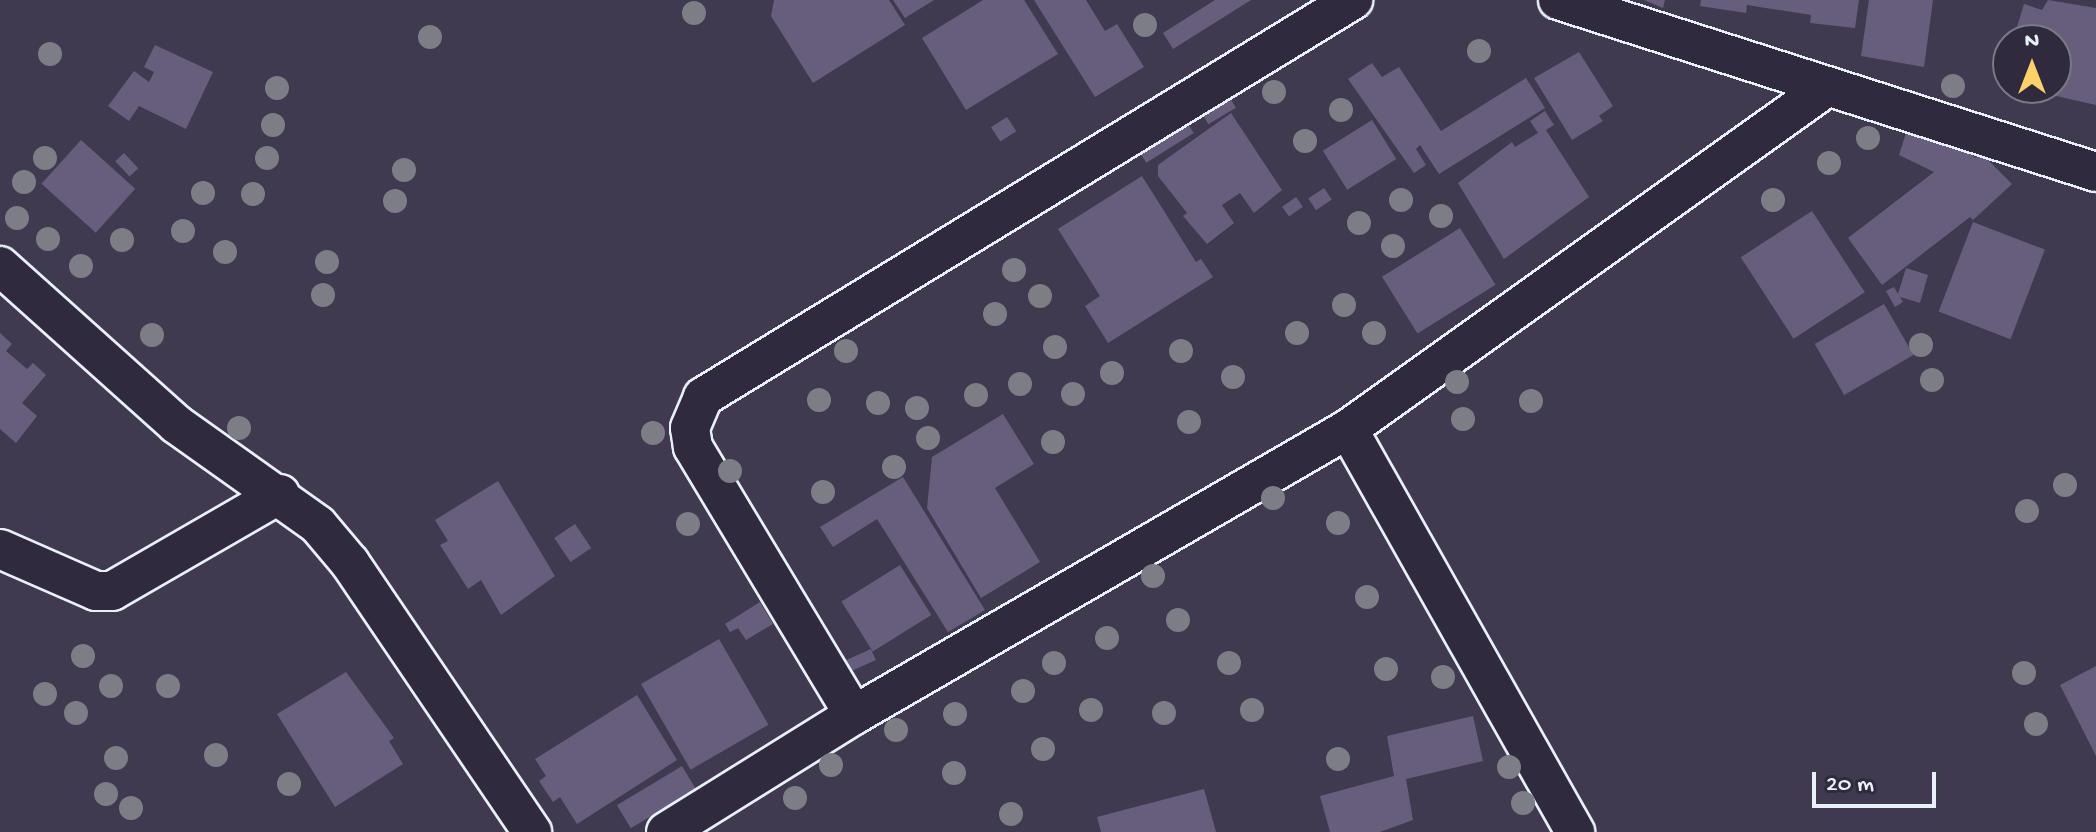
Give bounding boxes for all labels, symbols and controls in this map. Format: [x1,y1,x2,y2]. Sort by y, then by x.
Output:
north arrow [1992,24,2072,104]
text: N [2025,29,2039,55]
scale bar [1816,756,1940,806]
text: 20 m [1826,771,1874,800]

